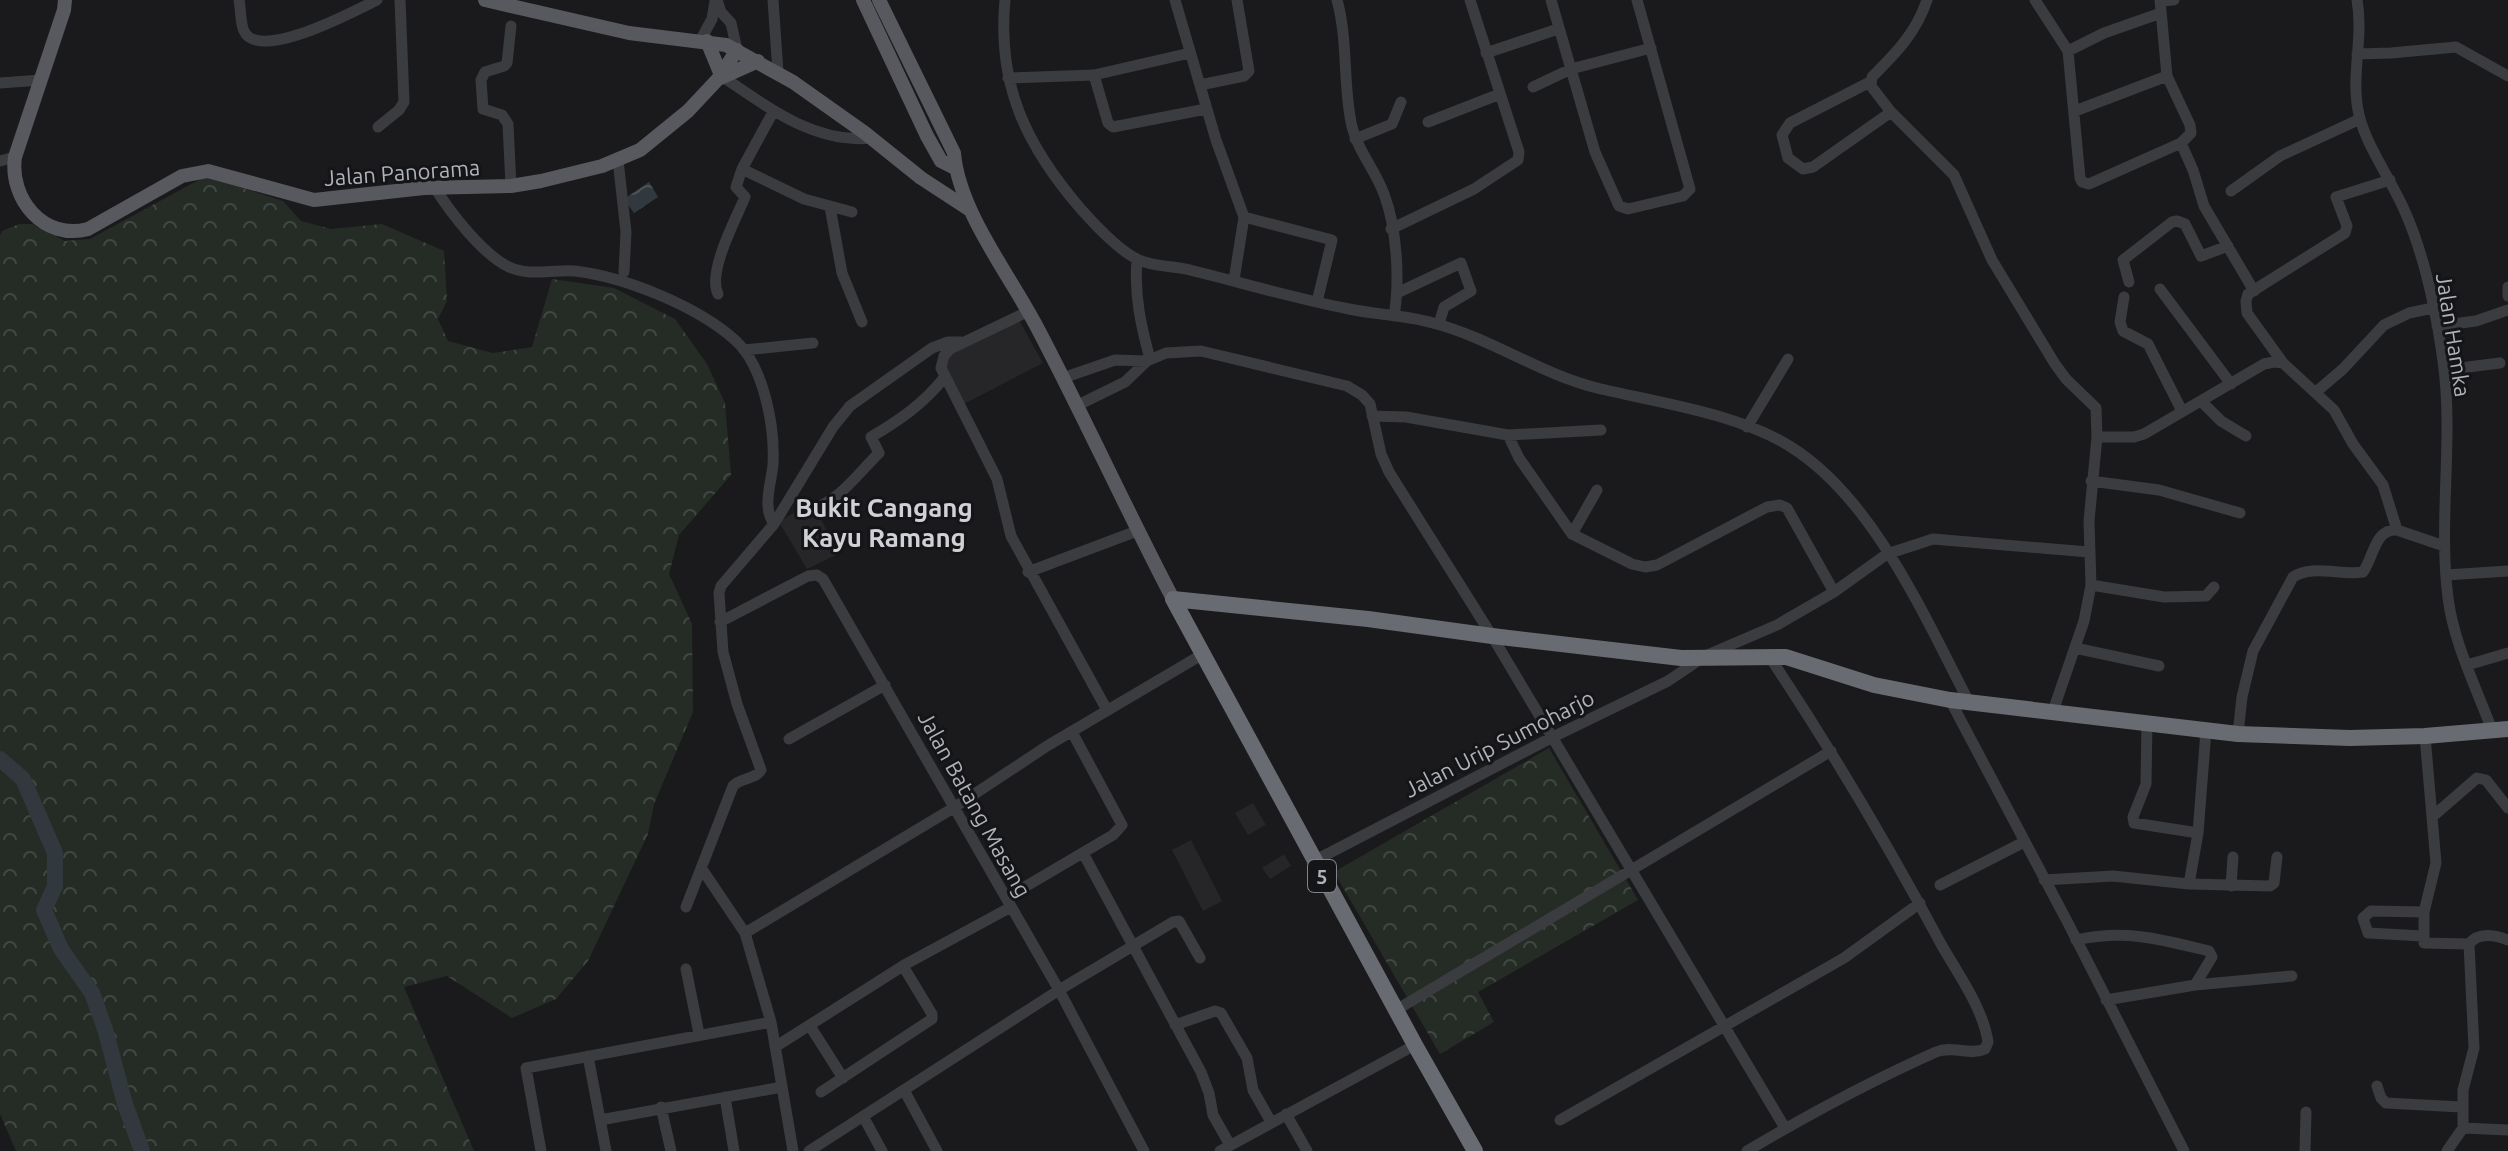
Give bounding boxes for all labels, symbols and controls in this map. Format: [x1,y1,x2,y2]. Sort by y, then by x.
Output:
street label: Jalan Panorama [323,154,481,190]
street label: Jalan Hamka [2432,271,2476,399]
district label: Bukit Cangang Kayu Ramang [795,493,973,552]
street label: Jalan Urip Sumoharjo [1400,684,1598,802]
street label: Jalan Batang Masang [913,707,1037,901]
road number: 5 [1308,860,1336,892]

